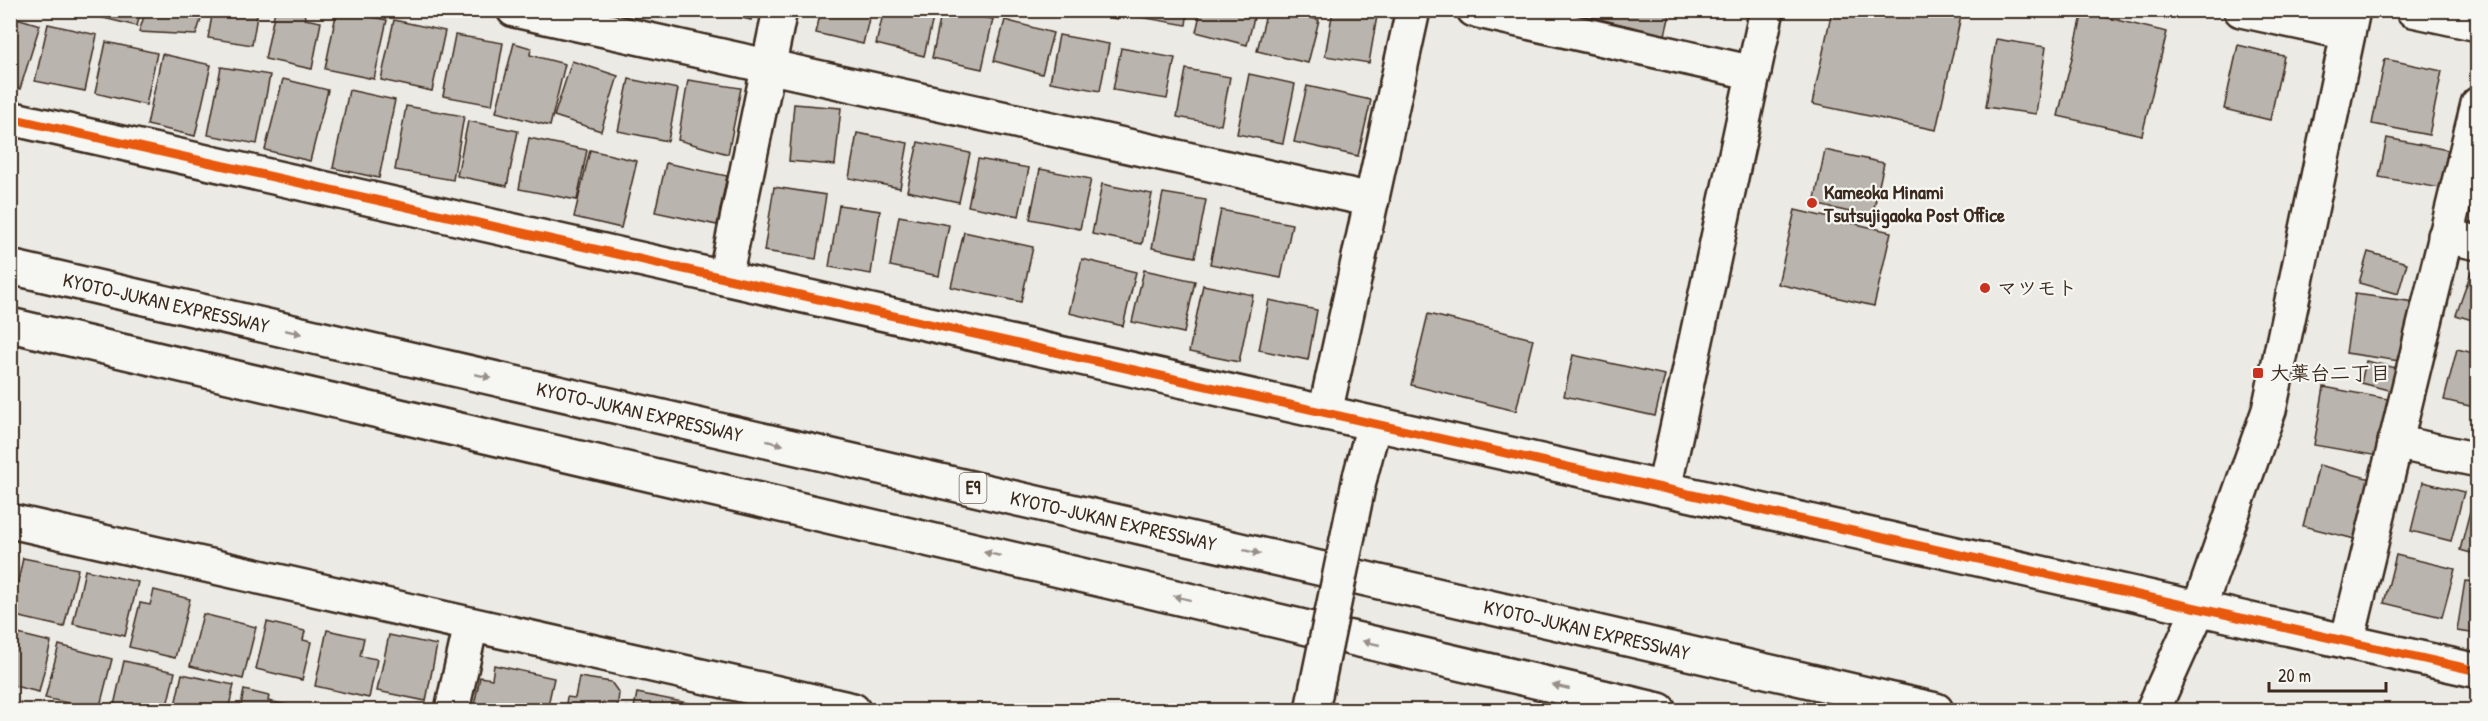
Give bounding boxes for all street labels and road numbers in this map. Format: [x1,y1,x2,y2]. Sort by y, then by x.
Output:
street label: KYOTO-JUKAN EXPRESSWAY [60,266,272,339]
street label: KYOTO-JUKAN EXPRESSWAY [534,375,746,448]
road number: E9 [960,473,986,503]
street label: KYOTO-JUKAN EXPRESSWAY [1008,483,1219,557]
street label: KYOTO-JUKAN EXPRESSWAY [1481,592,1693,666]

